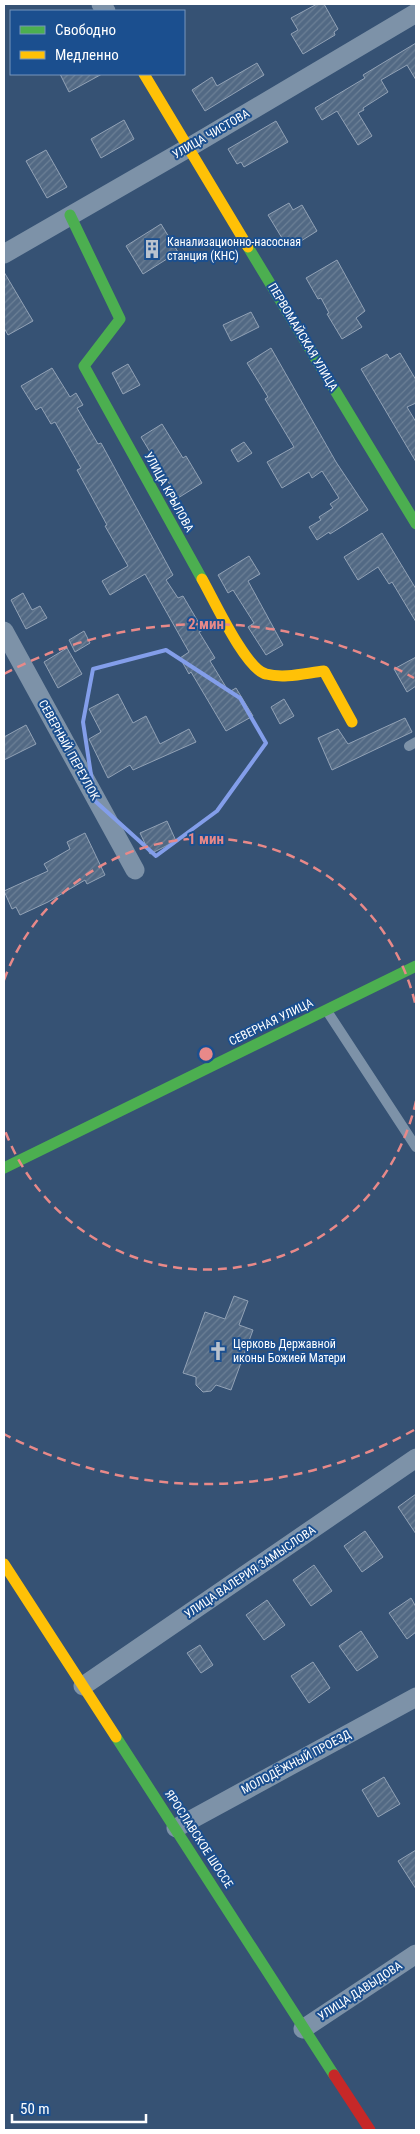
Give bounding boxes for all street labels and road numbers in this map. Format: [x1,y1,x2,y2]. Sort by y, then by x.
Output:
street label: УЛИЦА ЧИСТОВА [170,106,252,162]
street label: ПЕРВОМАЙСКАЯ УЛИЦА [265,280,342,393]
street label: УЛИЦА КРЫЛОВА [141,450,197,534]
street label: СЕВЕРНЫЙ ПЕРЕУЛОК [36,697,103,803]
street label: СЕВЕРНАЯ УЛИЦА [227,996,315,1048]
street label: УЛИЦА ВАЛЕРИЯ ЗАМЫСЛОВА [182,1523,318,1621]
street label: МОЛОДЁЖНЫЙ ПРОЕЗД [238,1726,353,1797]
street label: ЯРОСЛАВСКОЕ ШОССЕ [162,1787,236,1891]
street label: УЛИЦА ДАВЫДОВА [315,1958,405,2023]

